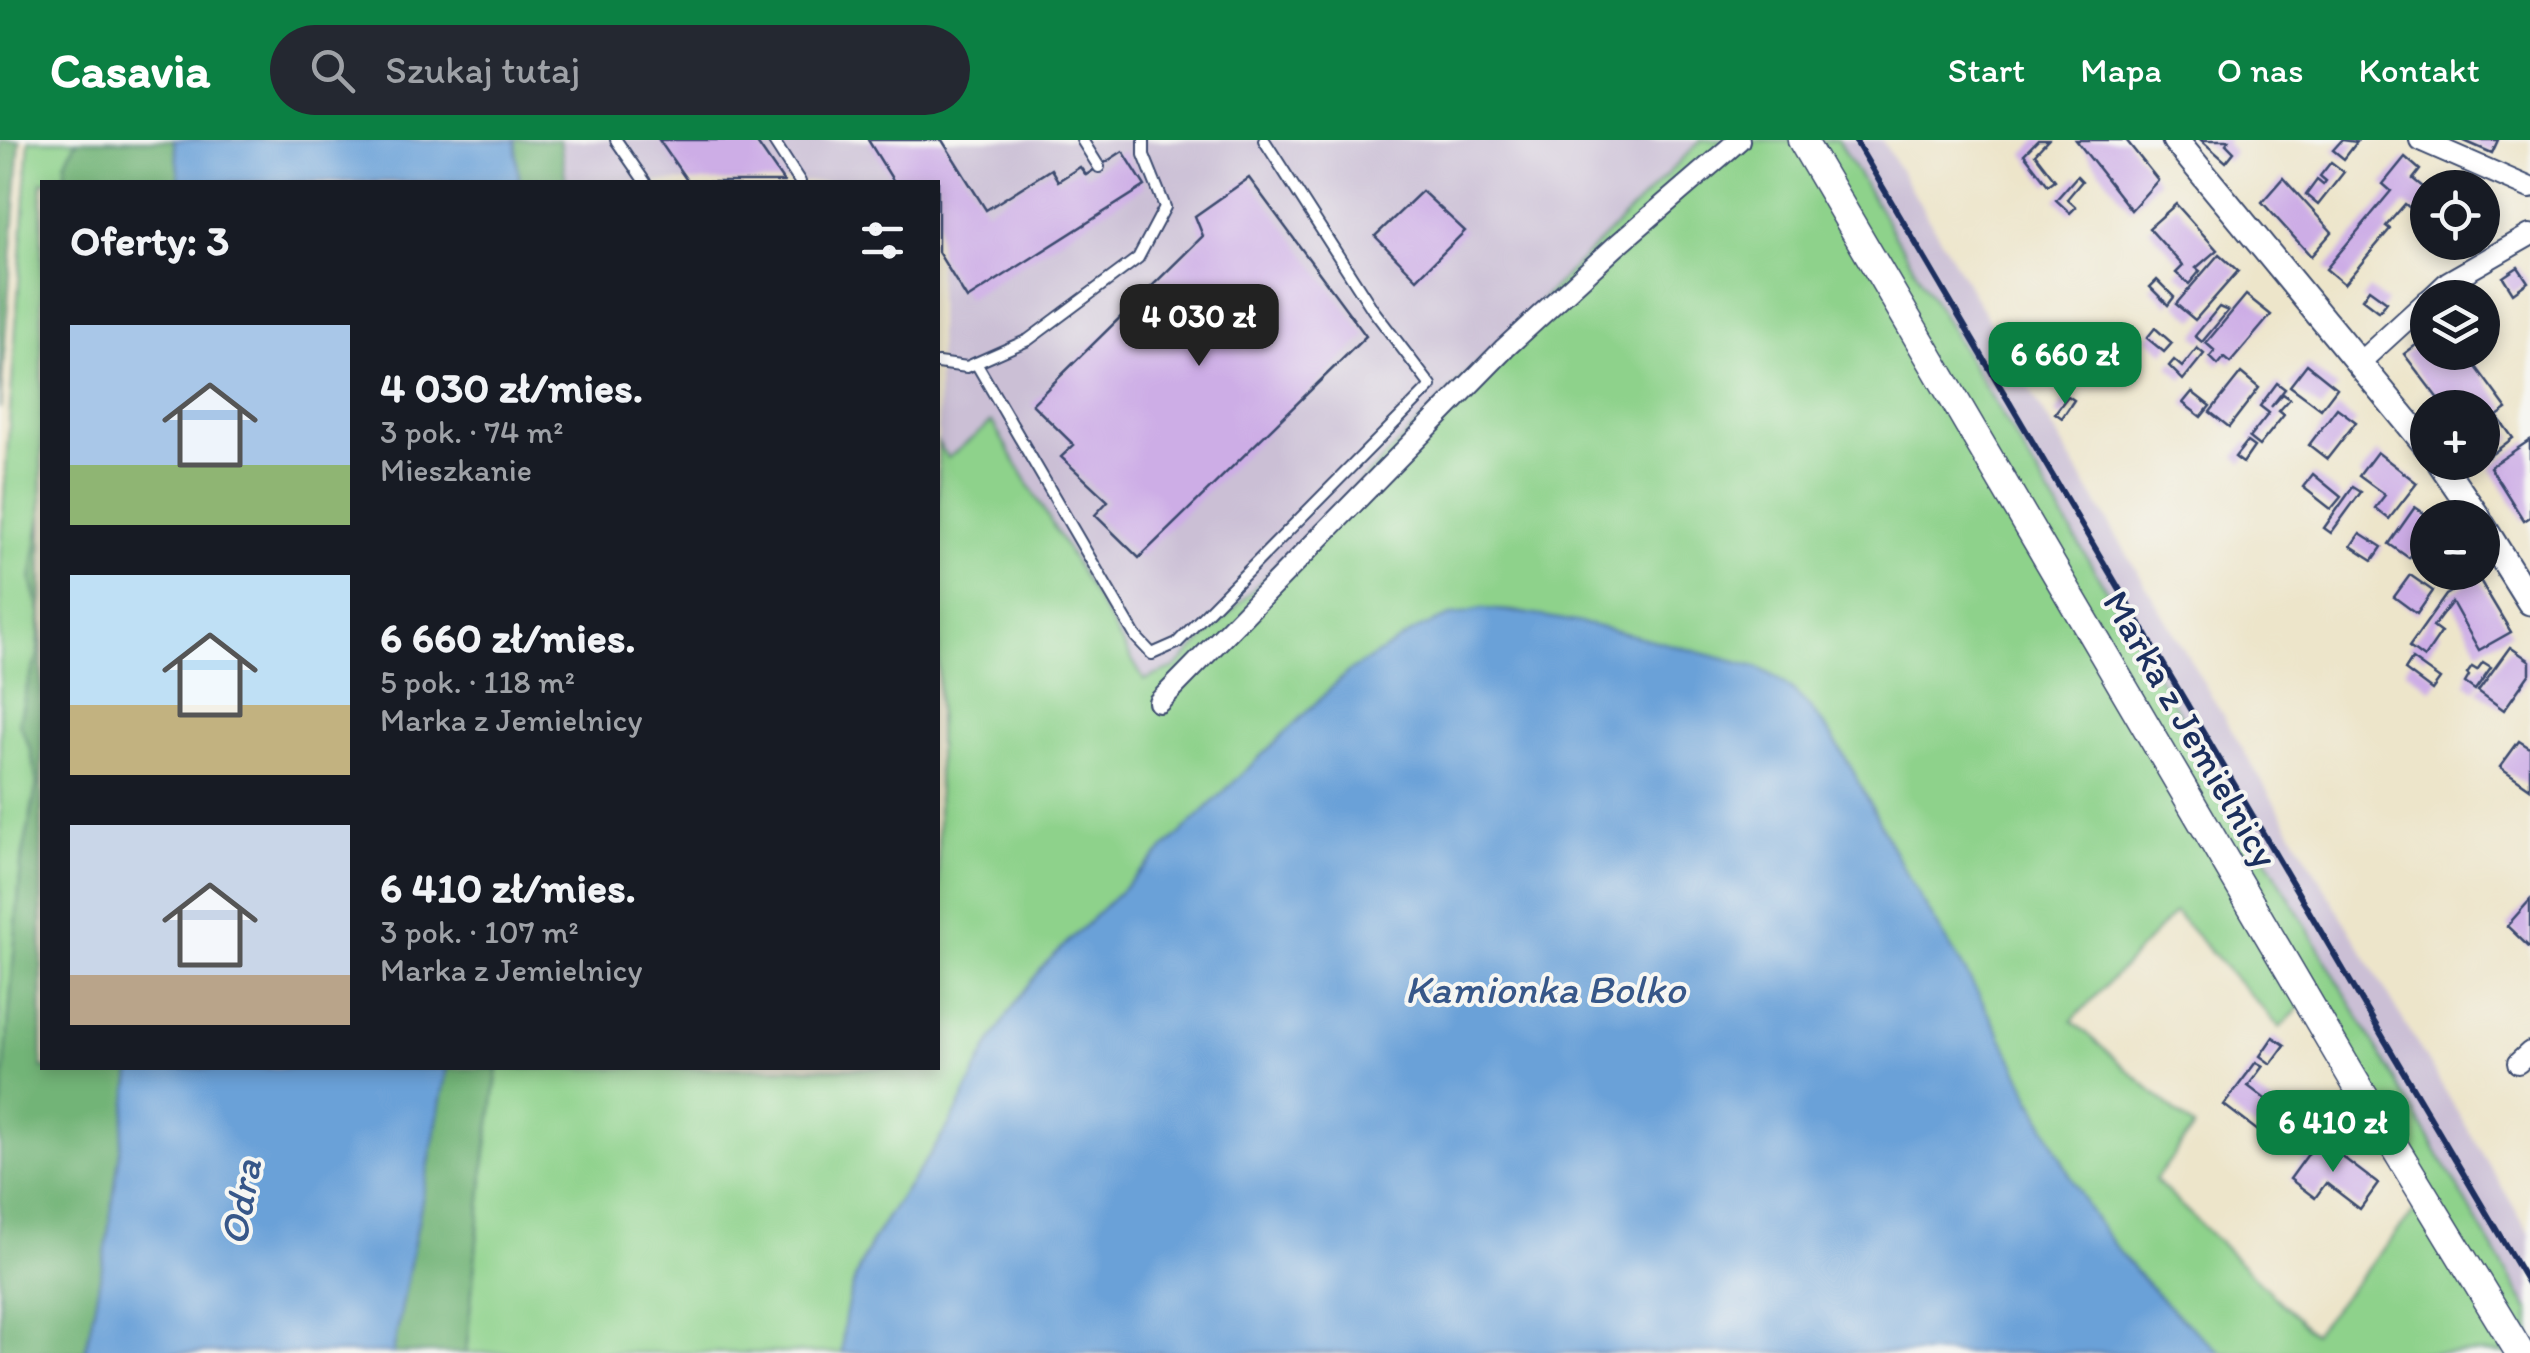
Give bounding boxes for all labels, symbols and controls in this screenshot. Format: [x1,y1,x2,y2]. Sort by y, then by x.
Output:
search box [270,25,970,115]
text: Casavia [50,41,210,99]
icon: search [305,43,360,98]
text: Szukaj tutaj [385,47,580,93]
text: Start [1948,49,2025,91]
text: Mapa [2080,49,2162,91]
text: O nas [2217,49,2304,91]
text: Kontakt [2359,49,2480,91]
map controls [2410,170,2500,590]
button: locate [2410,170,2500,260]
icon: filters [855,213,910,268]
text: Oferty: 3 [70,215,229,266]
button: layers [2410,280,2500,370]
pin: 4 030 zł [1096,284,1302,369]
text: 4 030 zł [1142,297,1256,335]
pin: 6 660 zł [1962,322,2168,407]
text: 6 660 zł [2011,335,2119,373]
text: 4 030 zł/mies. [380,362,643,413]
icon: home [150,365,270,485]
button: + [2410,390,2500,480]
text: 3 pok. · 74 m² [380,413,563,451]
text: Mieszkanie [380,451,532,489]
button: − [2410,500,2500,590]
street label: Marka z Jemielnicy [2093,582,2289,876]
text: 6 660 zł/mies. [380,612,636,663]
icon: home [150,615,270,735]
text: 5 pok. · 118 m² [380,663,575,701]
text: Marka z Jemielnicy [380,701,643,739]
text: 6 410 zł/mies. [380,862,636,913]
icon: home [150,865,270,985]
text: 3 pok. · 107 m² [380,913,579,951]
text: Marka z Jemielnicy [380,951,643,989]
water label: Kamionka Bolko [1405,965,1687,1013]
pin: 6 410 zł [2230,1090,2436,1175]
text: 6 410 zł [2278,1103,2388,1141]
water label: Odra [209,1155,271,1249]

